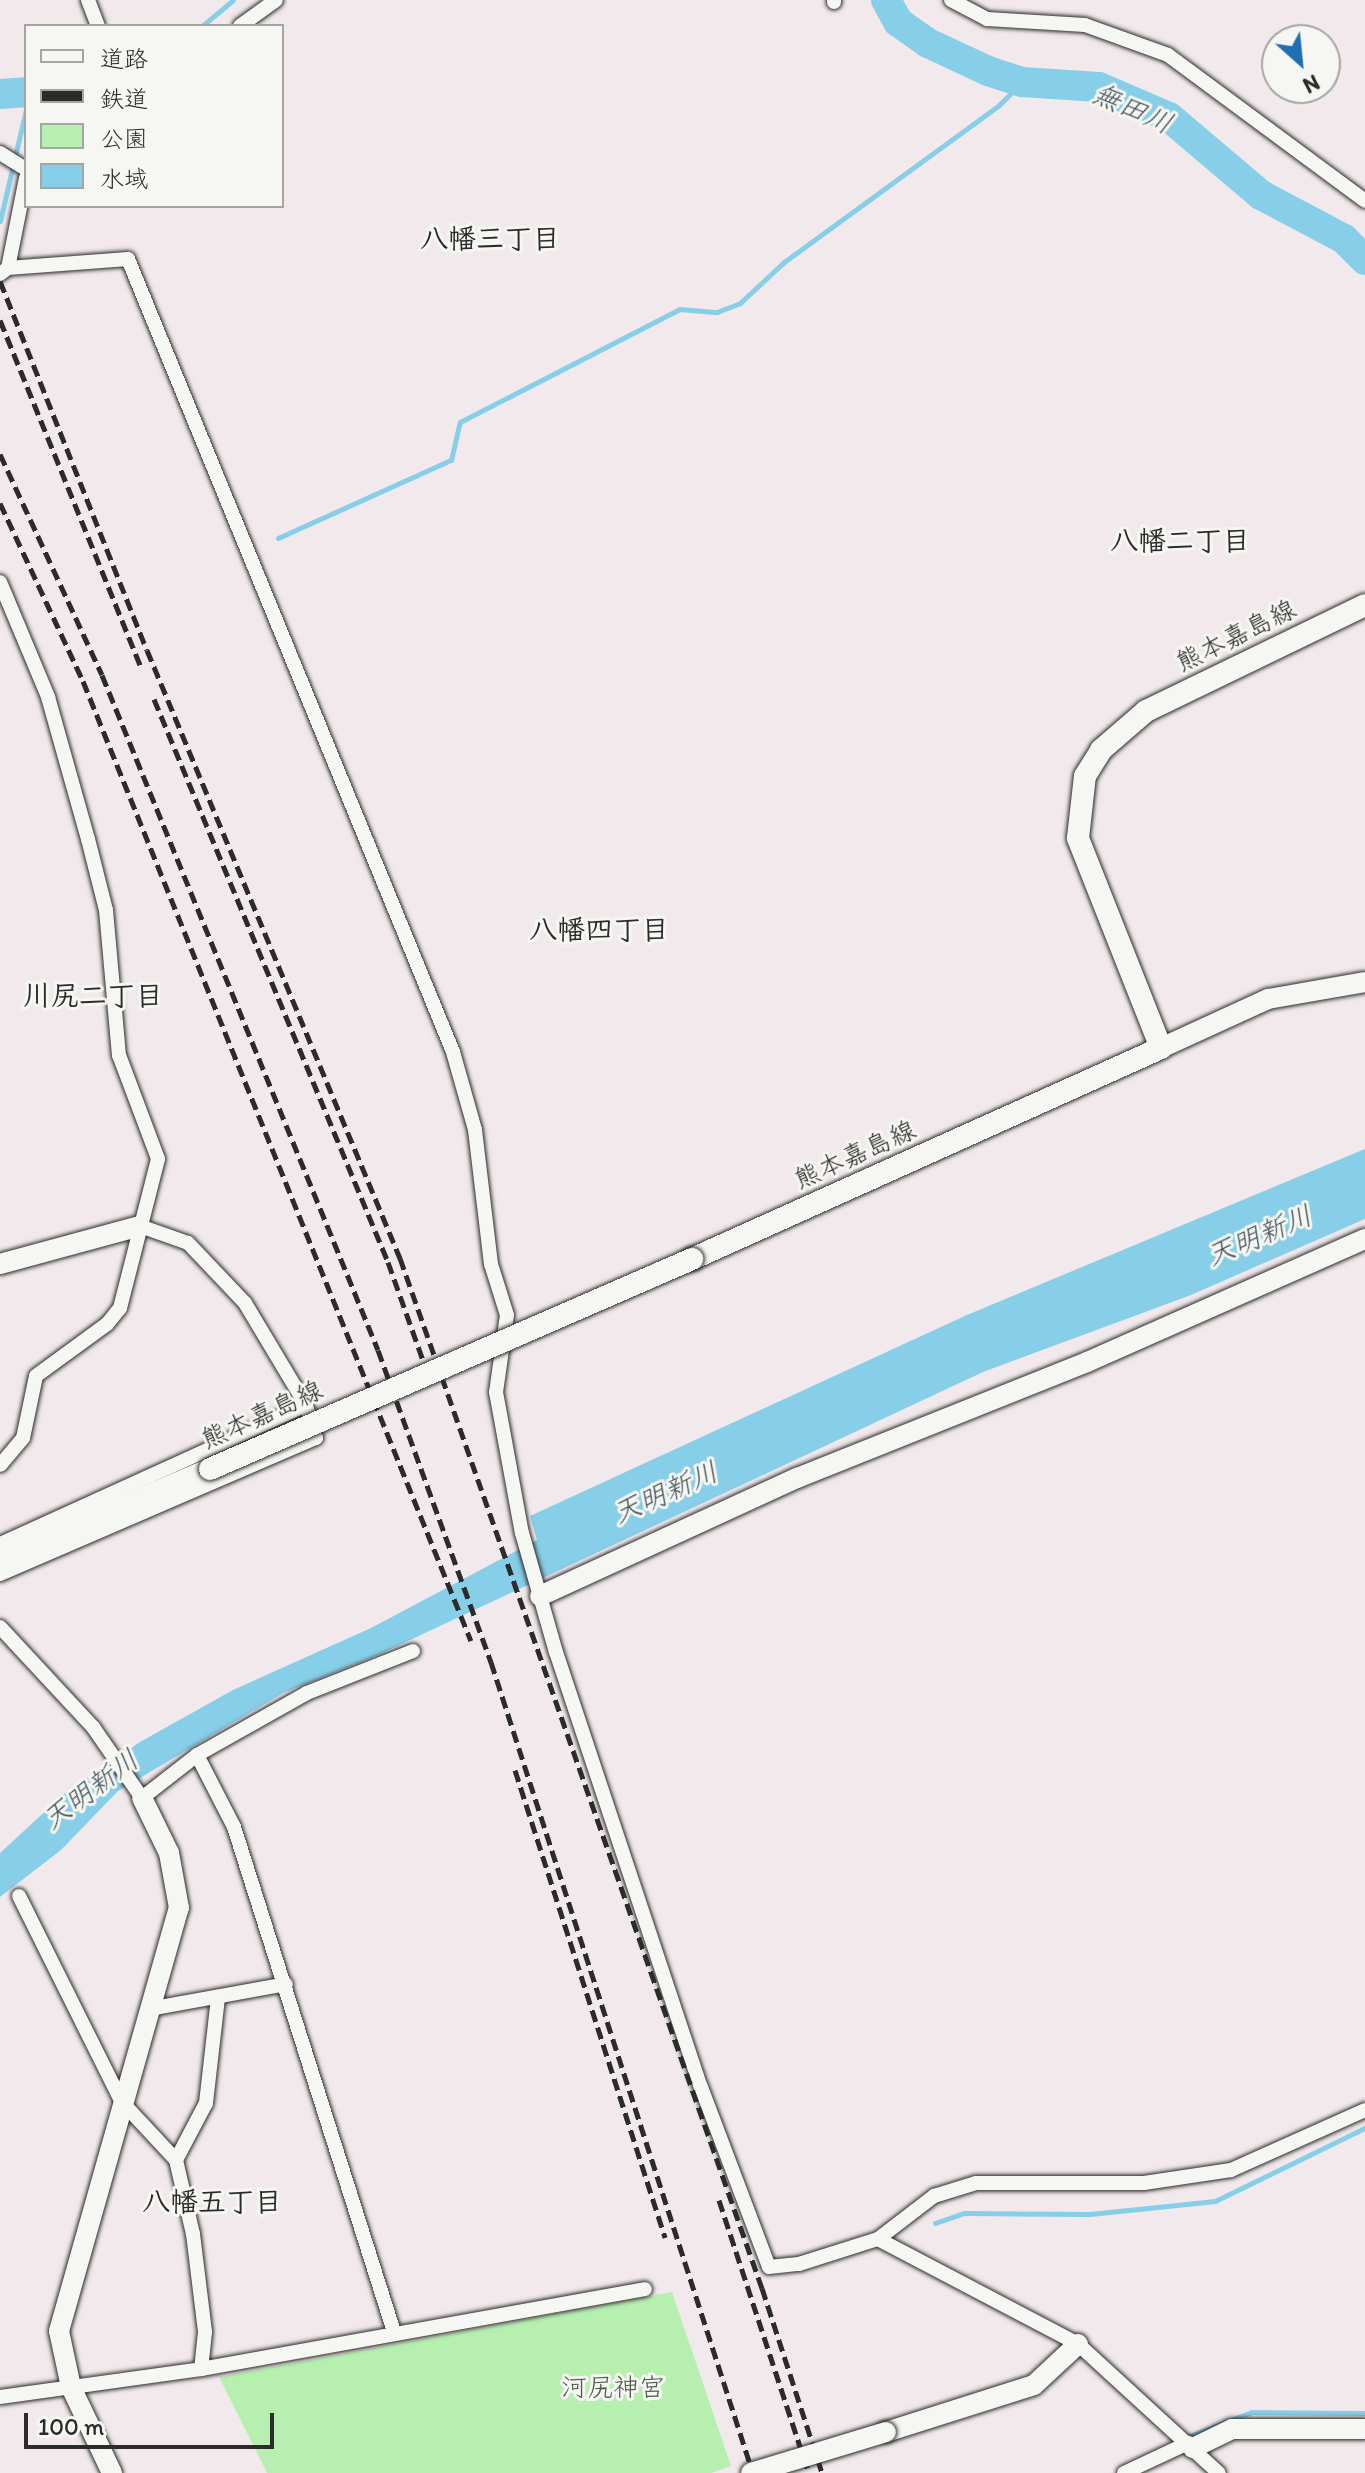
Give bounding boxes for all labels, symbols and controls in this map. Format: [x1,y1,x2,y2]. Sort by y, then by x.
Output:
legend [24,24,284,208]
north arrow [1261,24,1341,104]
text: 道路 [100,44,148,73]
text: N [1298,69,1324,99]
water label: 無田川 [1088,76,1178,140]
text: 鉄道 [100,84,148,113]
text: 公園 [100,124,148,153]
text: 水域 [100,164,148,193]
district label: 八幡三丁目 [420,221,560,255]
district label: 八幡二丁目 [1110,523,1250,557]
street label: 熊本嘉島線 [1171,593,1301,679]
district label: 八幡四丁目 [529,912,669,946]
district label: 川尻二丁目 [23,978,163,1012]
street label: 熊本嘉島線 [789,1114,921,1196]
water label: 天明新川 [1201,1198,1317,1272]
street label: 熊本嘉島線 [196,1374,328,1456]
water label: 天明新川 [607,1454,723,1530]
water label: 天明新川 [35,1742,145,1836]
district label: 八幡五丁目 [142,2184,282,2218]
park label: 河尻神宮 [561,2372,665,2404]
scale bar [28,2397,278,2447]
text: 100 m [38,2412,104,2441]

